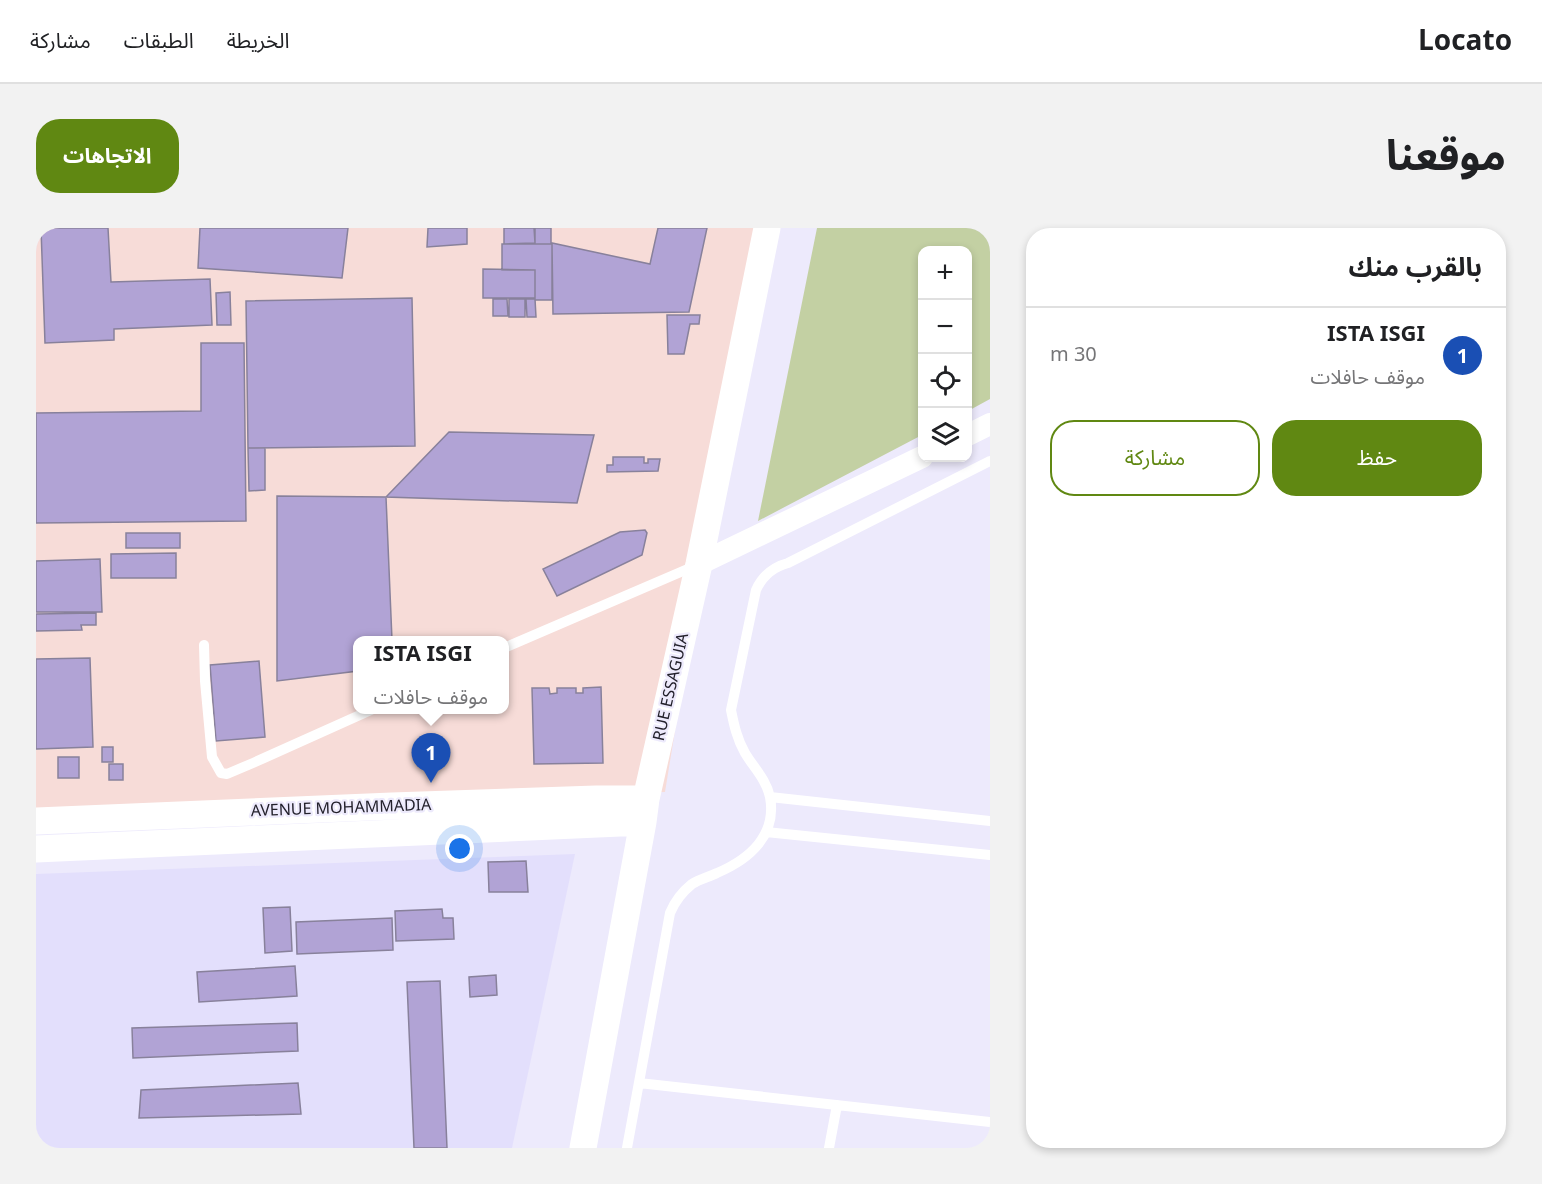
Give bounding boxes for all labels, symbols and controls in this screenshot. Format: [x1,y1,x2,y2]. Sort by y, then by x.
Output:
text: Locato [1418,12,1512,71]
text: مشاركة [30,19,91,63]
text: الطبقات [124,19,194,63]
text: الخريطة [227,19,290,63]
text: موقعنا [1386,112,1506,201]
button: الاتجاهات [36,119,179,193]
text: بالقرب منك [1348,240,1482,295]
map controls [918,246,972,462]
button: + [918,246,972,300]
button: − [918,300,972,354]
text: ISTA ISGI [1327,311,1425,357]
text: 30 m [1050,334,1097,376]
text: 1 [1457,336,1468,378]
button: locate [918,354,972,408]
text: موقف حافلات [1311,357,1425,399]
button: layers [918,408,972,462]
button: مشاركة [1050,420,1260,496]
button: حفظ [1272,420,1482,496]
street label: RUE ESSAGUIA [642,629,700,744]
text: ISTA ISGI [374,631,472,677]
popup [353,636,509,714]
text: موقف حافلات [374,677,488,719]
pin: 1 [412,734,450,783]
street label: AVENUE MOHAMMADIA [250,788,433,828]
your location [445,834,474,863]

